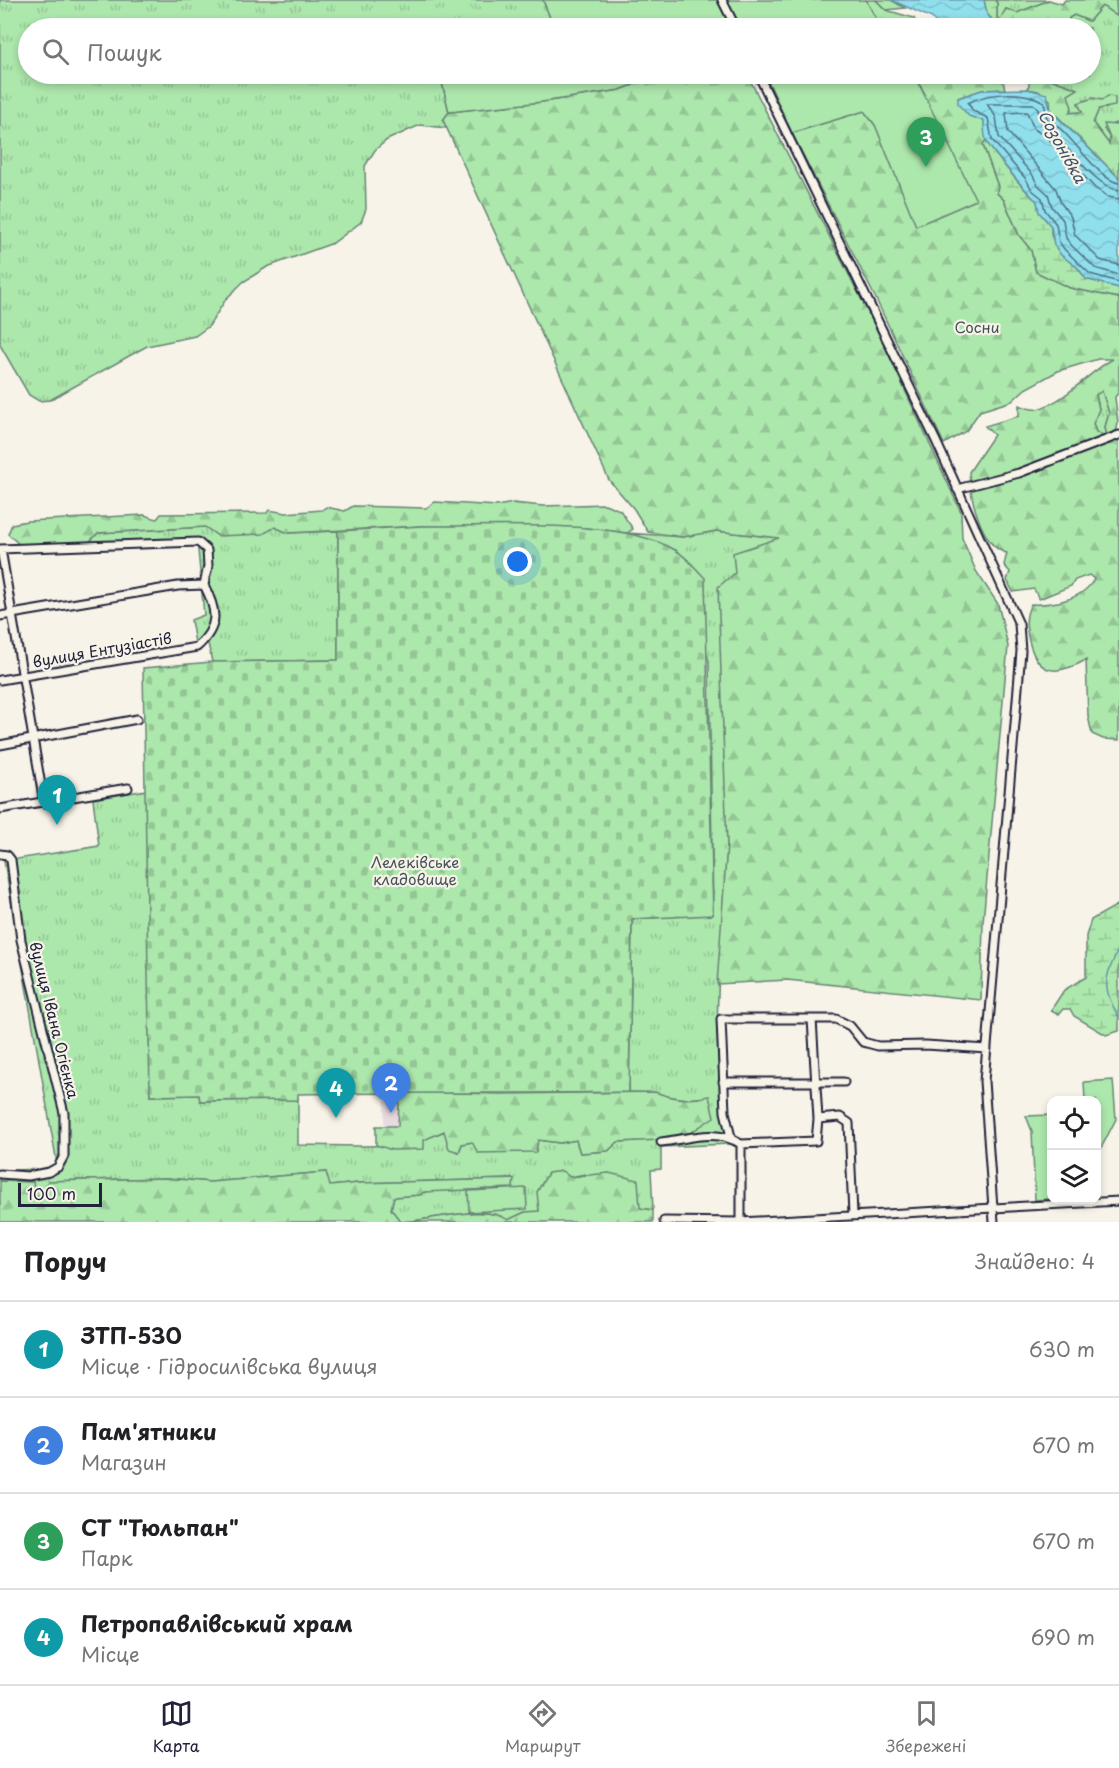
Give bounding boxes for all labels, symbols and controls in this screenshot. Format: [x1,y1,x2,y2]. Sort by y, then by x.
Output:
search box [18,18,1101,84]
icon: search [39,35,72,68]
text: Пошук [87,35,162,68]
water label: Созонівка [1033,105,1093,188]
pin: 3 [906,118,946,167]
park label: Сосни [954,315,1000,338]
your location [503,547,532,576]
street label: вулиця Ентузіастів [31,625,174,673]
pin: 1 [38,776,76,825]
park label: Лелеківське кладовище [371,850,459,890]
street label: вулиця Івана Огієнка [24,939,86,1101]
pin: 2 [372,1064,410,1113]
pin: 4 [316,1068,356,1118]
map controls [1047,1096,1101,1204]
button: locate [1047,1096,1101,1150]
button: layers [1047,1150,1101,1204]
scale bar [18,1180,102,1208]
text: 100 m [27,1181,76,1205]
text: Поруч [24,1242,107,1281]
text: Знайдено: 4 [975,1246,1095,1276]
text: ЗТП-530 [81,1318,182,1351]
text: 1 [39,1334,48,1364]
text: 630 m [1029,1334,1095,1364]
text: Місце · Гідросилівська вулиця [81,1351,377,1381]
text: Пам'ятники [81,1414,217,1447]
text: 2 [36,1430,51,1460]
text: 670 m [1032,1430,1095,1460]
text: Магазин [81,1447,167,1477]
text: СТ "Тюльпан" [81,1510,239,1543]
text: 3 [37,1526,50,1556]
text: 670 m [1032,1526,1095,1556]
text: Парк [81,1543,133,1573]
text: Петропавлівський храм [81,1606,353,1639]
text: 4 [37,1622,50,1652]
text: 690 m [1031,1622,1095,1652]
text: Місце [81,1639,140,1669]
tab: Карта [153,1697,200,1757]
tab: Маршрут [505,1697,581,1757]
tab: Збережені [886,1697,966,1757]

